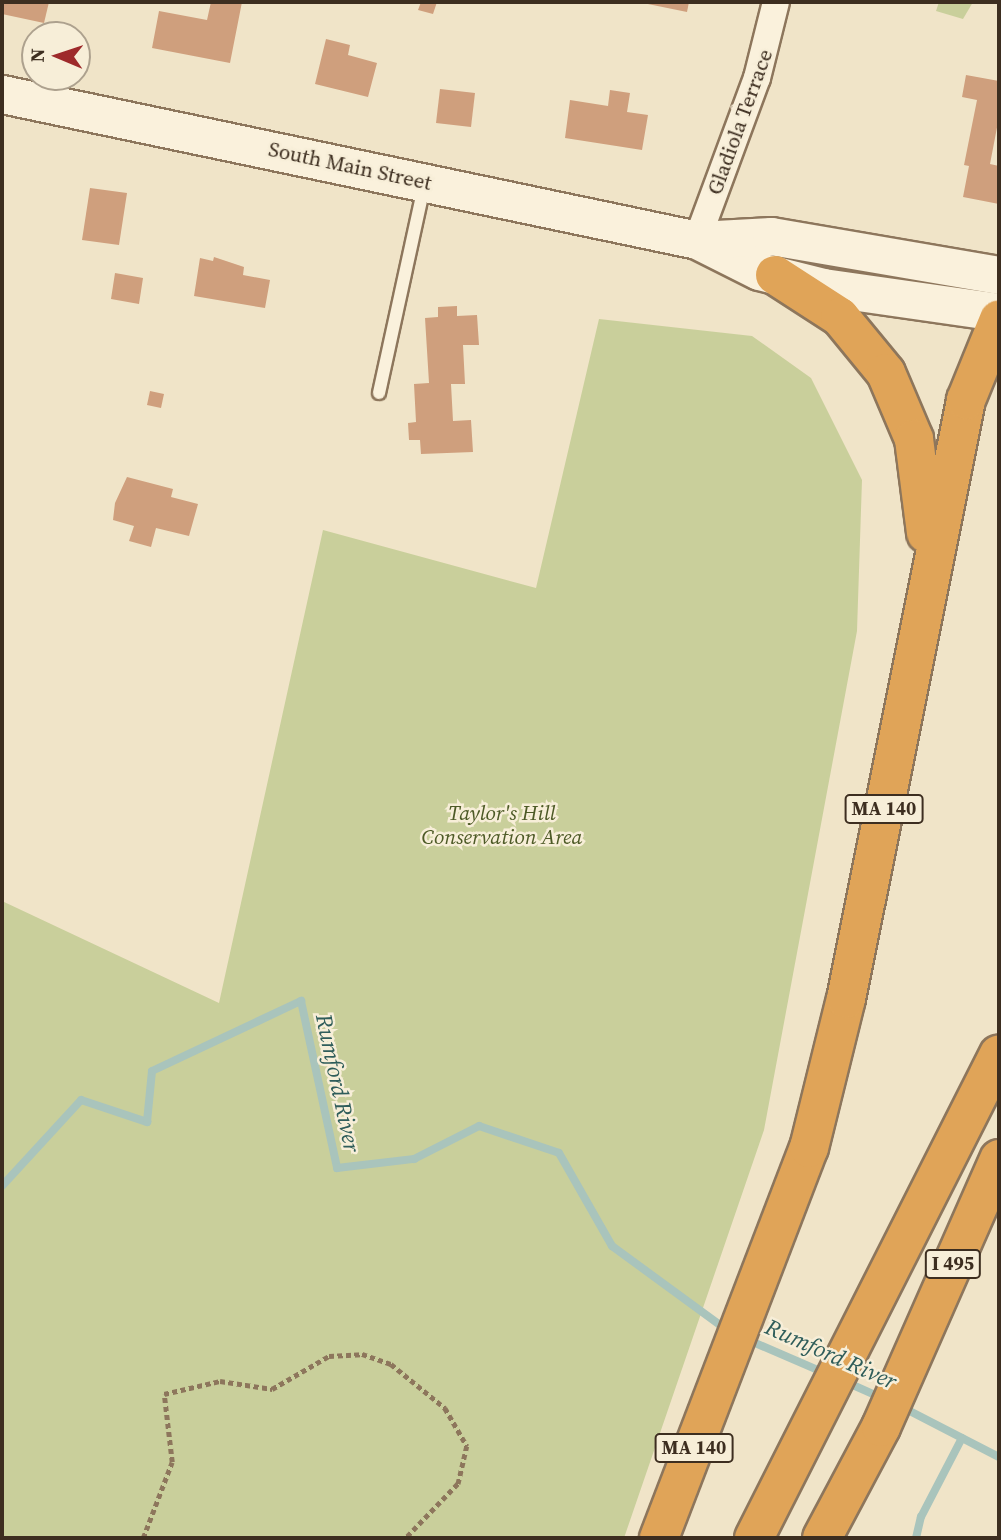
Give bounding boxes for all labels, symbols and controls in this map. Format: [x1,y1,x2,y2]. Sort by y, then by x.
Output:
north arrow [21,21,91,91]
street label: Gladiola Terrace [702,46,778,198]
text: N [24,48,50,63]
street label: South Main Street [266,136,434,196]
road number: MA 140 [844,794,924,824]
park label: Taylor's Hill Conservation Area [422,800,582,850]
water label: Rumford River [310,1011,366,1155]
road number: I 495 [923,1248,983,1280]
water label: Rumford River [761,1313,901,1395]
road number: MA 140 [654,1432,734,1464]

